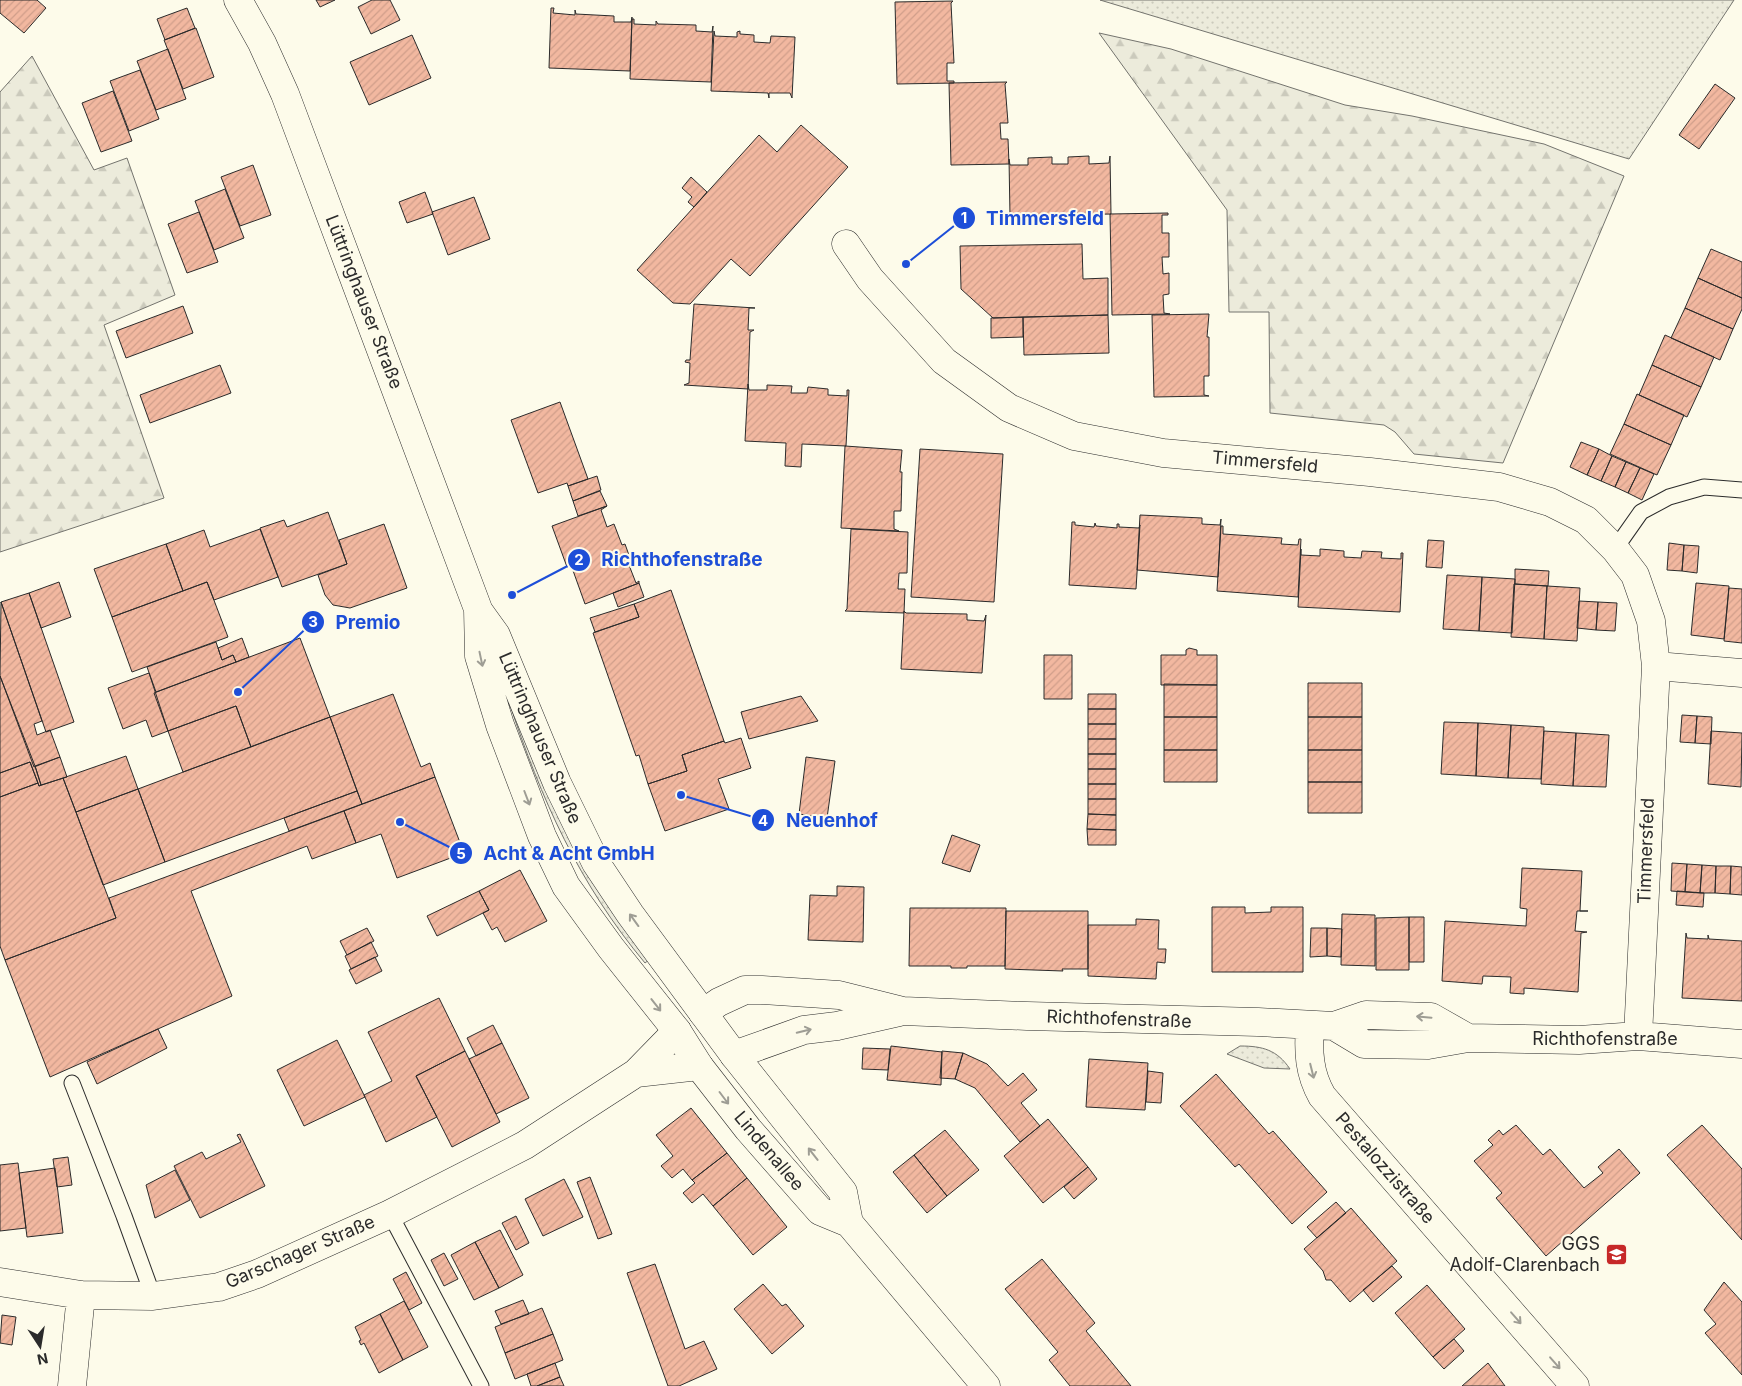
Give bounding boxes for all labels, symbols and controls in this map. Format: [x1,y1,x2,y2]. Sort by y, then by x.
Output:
callout: Timmersfeld [952,201,1114,235]
text: Timmersfeld [986,207,1104,230]
text: 1 [961,208,967,227]
street label: Lüttringhauser Straße [322,212,407,392]
street label: Timmersfeld [1211,446,1319,477]
callout: Richthofenstraße [566,543,773,577]
text: Richthofenstraße [601,548,763,571]
text: 2 [574,550,584,569]
callout: Premio [301,605,411,639]
text: Premio [335,611,401,634]
text: 3 [308,612,318,631]
street label: Lüttringhauser Straße [495,649,586,827]
one-way arrow [477,650,486,666]
one-way arrow [523,790,532,805]
street label: Timmersfeld [1633,798,1658,904]
callout: Neuenhof [751,803,888,837]
text: Neuenhof [786,809,878,832]
text: 4 [758,811,768,830]
callout: Acht & Acht GmbH [449,836,665,870]
text: Acht & Acht GmbH [483,842,655,865]
text: 5 [456,844,466,863]
one-way arrow [629,913,639,927]
one-way arrow [651,998,662,1011]
street label: Richthofenstraße [1046,1005,1192,1032]
one-way arrow [1416,1013,1432,1022]
one-way arrow [795,1026,811,1035]
street label: Richthofenstraße [1532,1028,1678,1049]
one-way arrow [1308,1062,1317,1078]
one-way arrow [718,1091,729,1104]
street label: Lindenallee [730,1107,809,1195]
street label: Pestalozzistraße [1331,1108,1439,1228]
one-way arrow [808,1147,818,1161]
street label: Garschager Straße [222,1211,378,1292]
place label: GGS Adolf-Clarenbach [1450,1233,1600,1275]
school or university icon: GGS Adolf-Clarenbach [1604,1242,1628,1266]
one-way arrow [1510,1311,1521,1324]
north arrow [15,1321,65,1371]
text: N [36,1350,50,1369]
one-way arrow [1549,1356,1561,1369]

